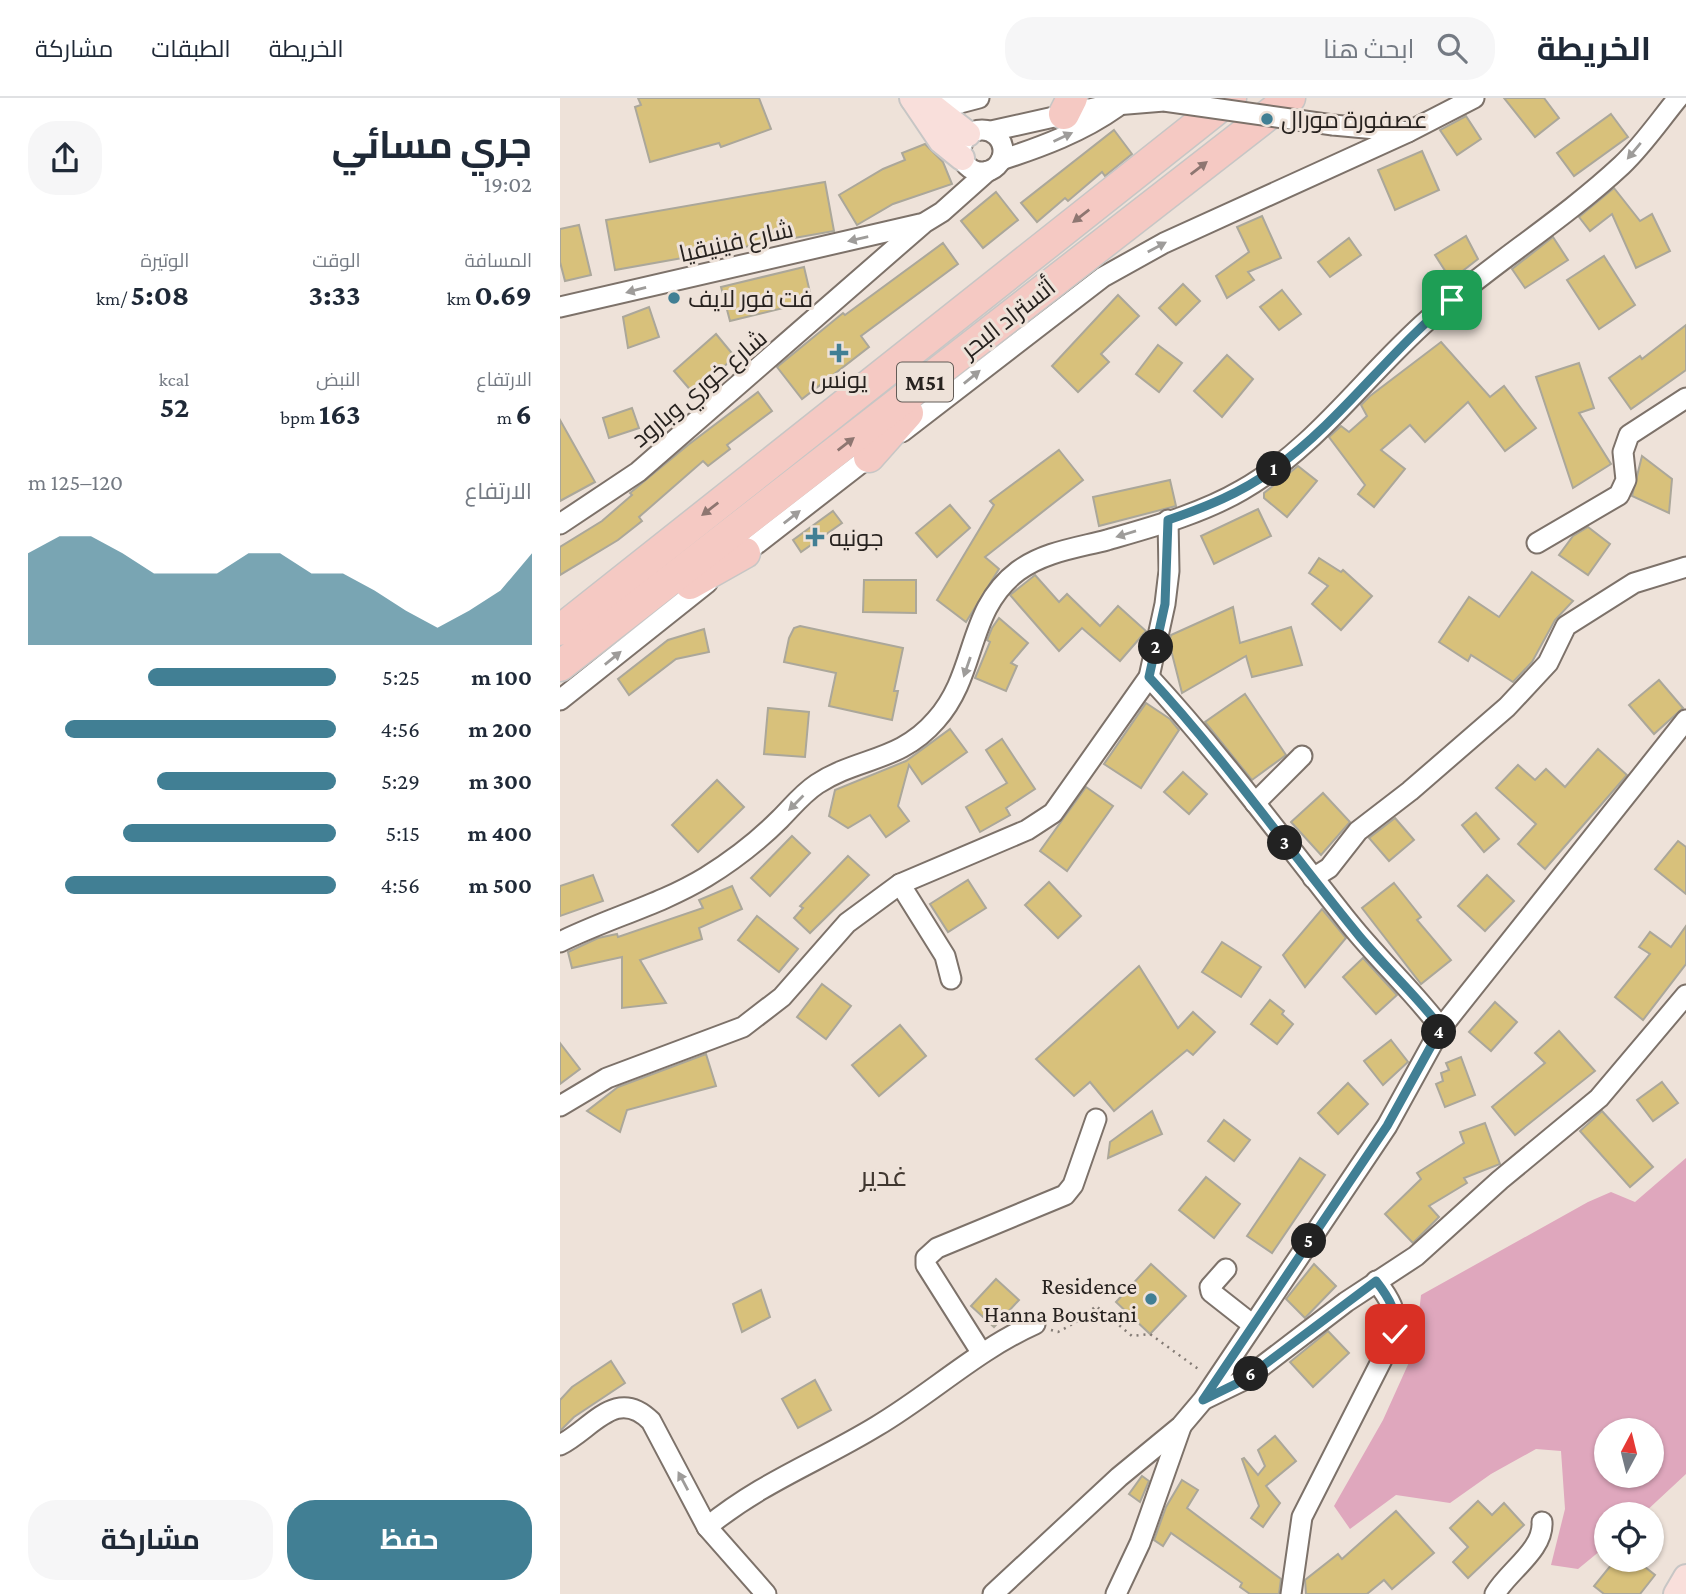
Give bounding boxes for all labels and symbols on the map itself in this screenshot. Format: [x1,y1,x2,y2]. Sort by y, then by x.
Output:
place label: عصفورة مورال [1281,106,1428,134]
marker: عصفورة مورال [1259,111,1275,127]
one-way arrow [1053,131,1073,143]
one-way arrow [1627,141,1642,159]
one-way arrow [1190,161,1207,176]
one-way arrow [1073,209,1091,224]
street label: شارع فينيقيا [676,215,796,270]
one-way arrow [847,234,869,245]
one-way arrow [1148,241,1167,253]
pin [1422,270,1482,330]
street label: أتستراد البحر [953,271,1060,364]
one-way arrow [625,285,647,296]
place label: فت فور لايف [688,285,813,312]
marker: فت فور لايف [666,290,682,306]
street label: شارع خوري وبارود [626,324,775,456]
marker: يونس [831,345,847,361]
road number: M51 [897,362,953,402]
place label: يونس [811,366,868,394]
one-way arrow [962,370,980,385]
one-way arrow [836,436,854,451]
pin: 1 [1256,452,1292,486]
one-way arrow [701,501,719,515]
one-way arrow [783,510,801,524]
place label: جونيه [829,524,884,551]
marker: جونيه [807,529,823,545]
one-way arrow [1116,529,1137,539]
pin: 2 [1138,630,1174,664]
one-way arrow [604,650,622,665]
one-way arrow [961,657,972,678]
one-way arrow [787,794,804,811]
pin: 3 [1268,826,1302,860]
pin: 4 [1422,1014,1456,1049]
district label: غدير [858,1161,908,1192]
pin: 5 [1292,1224,1326,1258]
place label: Residence Hanna Boustani [983,1272,1137,1327]
marker: Residence Hanna Boustani [1143,1291,1159,1307]
pin [1365,1304,1425,1364]
pin: 6 [1234,1356,1268,1392]
north arrow [1594,1418,1664,1488]
one-way arrow [677,1471,688,1491]

